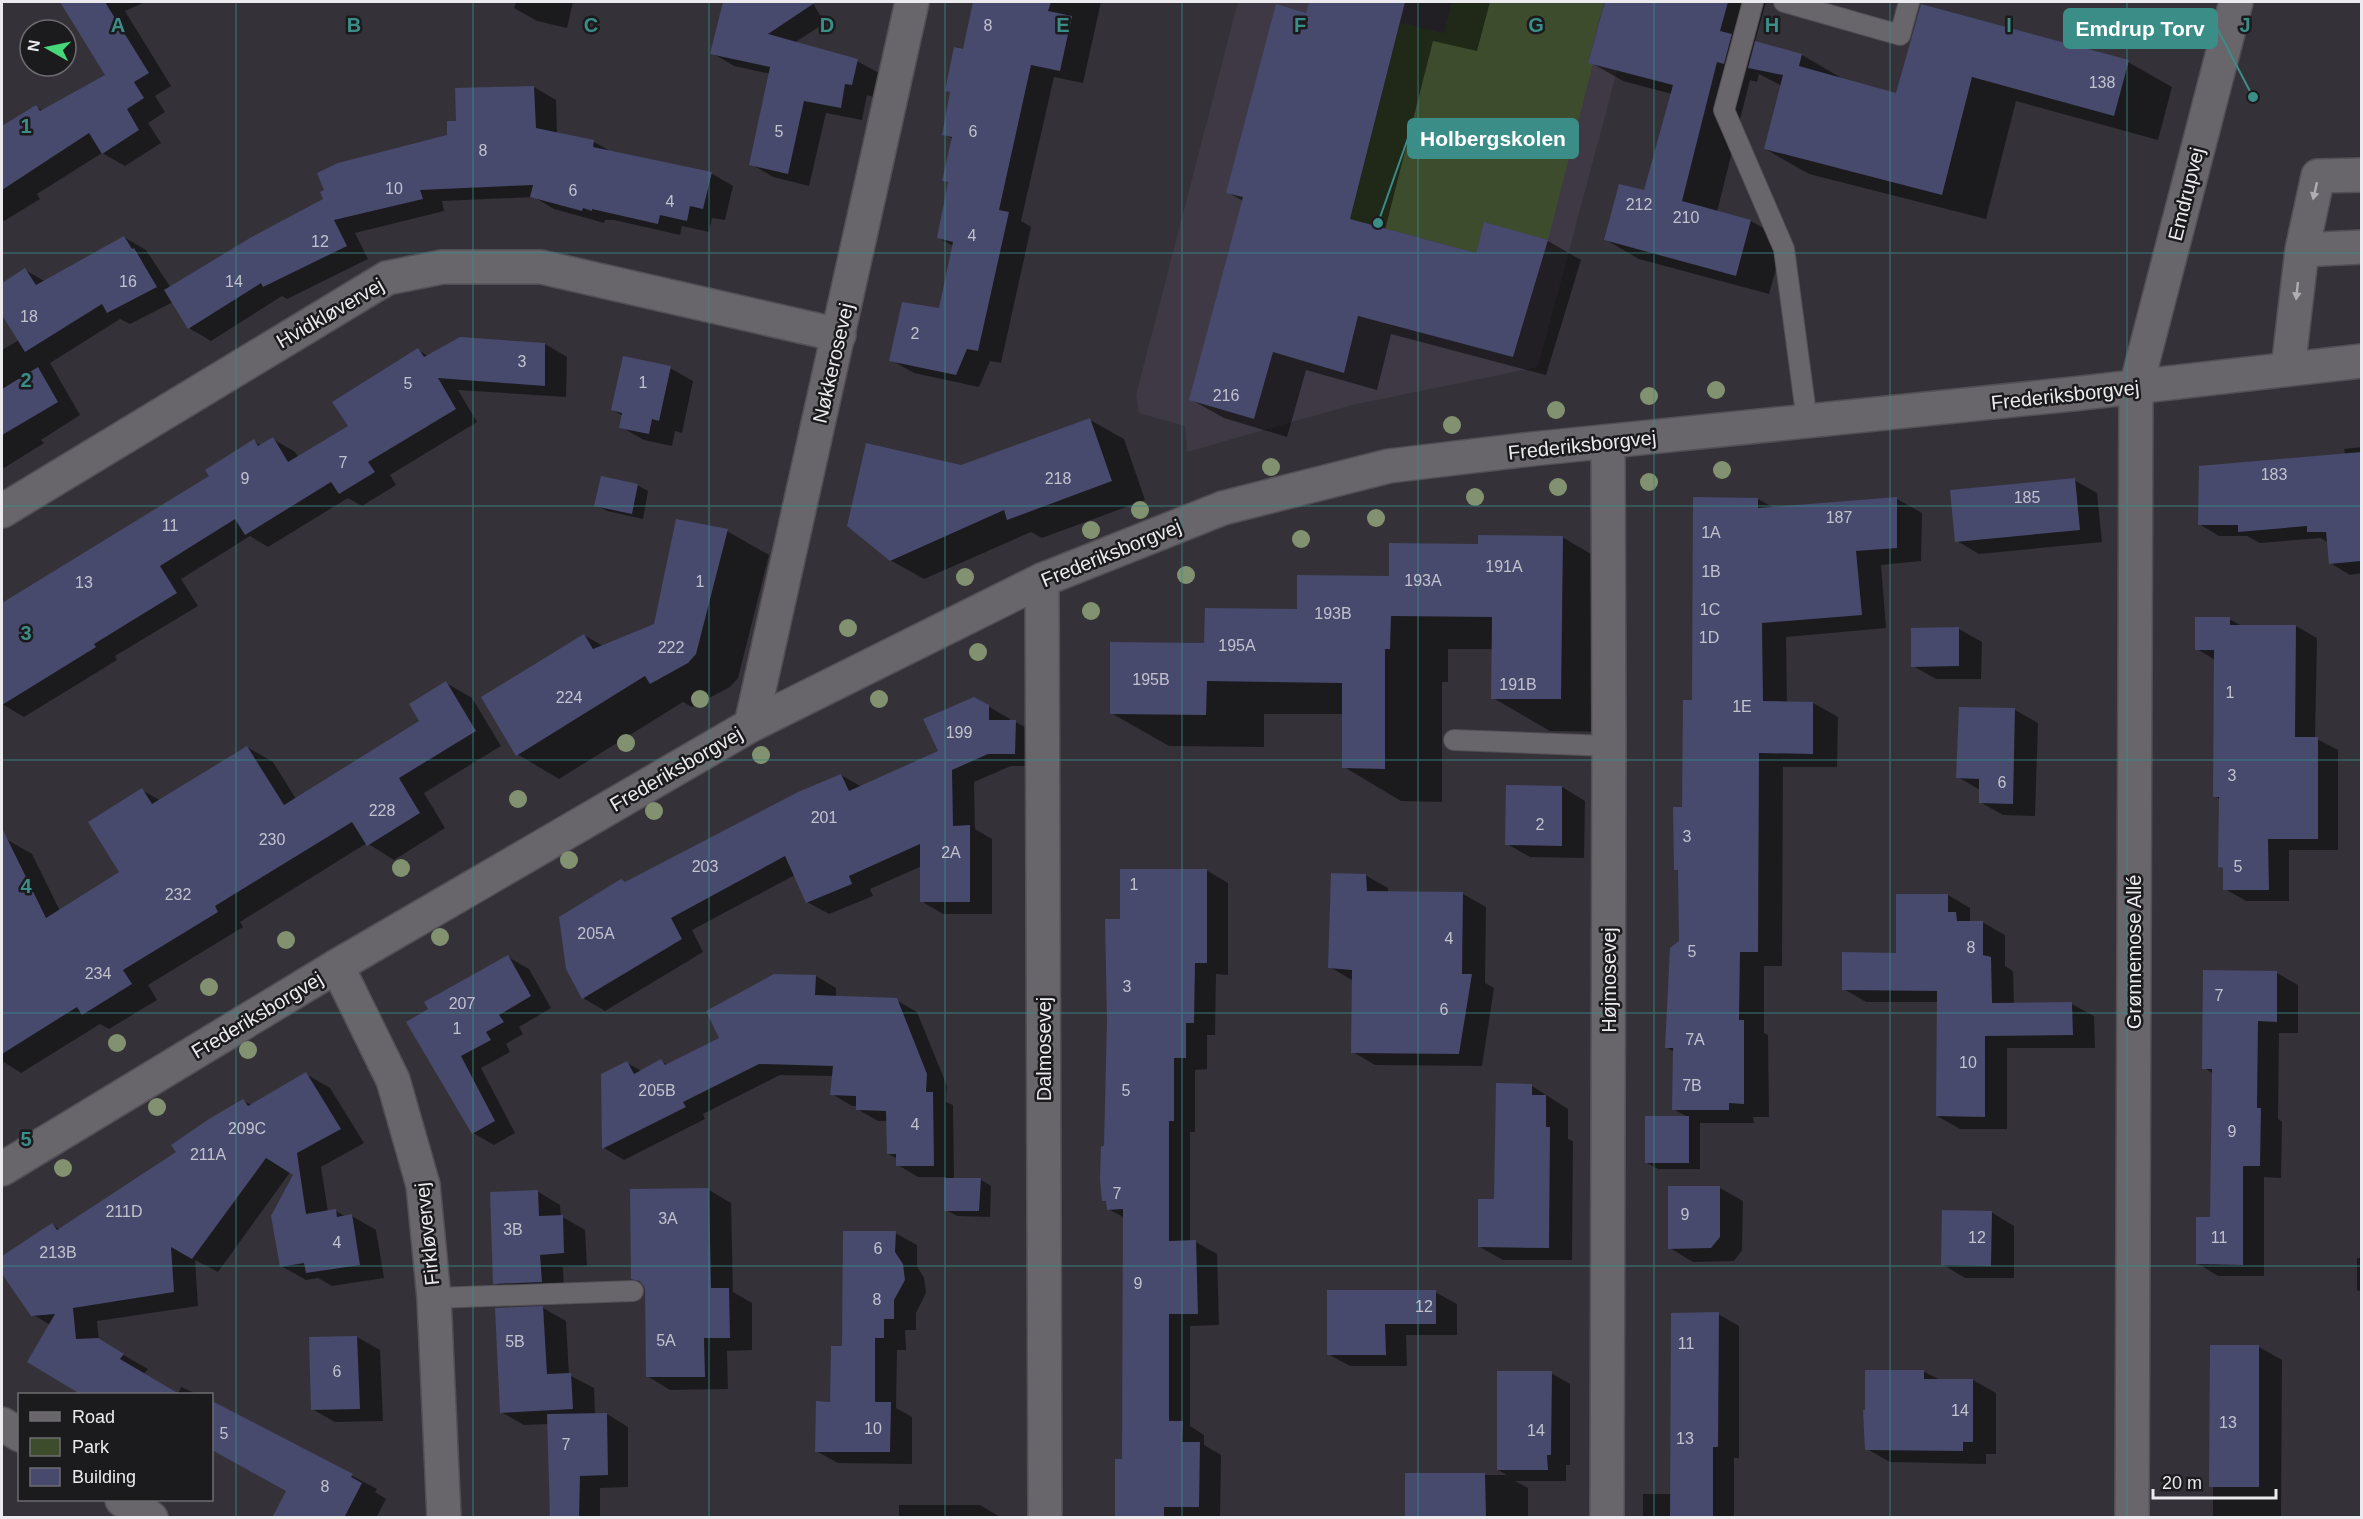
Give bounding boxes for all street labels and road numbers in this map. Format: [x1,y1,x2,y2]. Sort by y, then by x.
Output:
street label: Emdrupvej [2164,145,2208,243]
street label: Hvidkløvervej [273,273,387,353]
street label: Nøkkerosevej [809,301,857,425]
street label: Frederiksborgvej [1990,376,2140,414]
street label: Frederiksborgvej [1507,426,1657,464]
street label: Frederiksborgvej [1038,515,1184,591]
street label: Frederiksborgvej [606,722,746,816]
street label: Grønnemose Allé [2123,875,2145,1029]
street label: Højmosevej [1598,927,1620,1033]
street label: Frederiksborgvej [187,967,327,1063]
street label: Dalmosevej [1033,997,1055,1101]
street label: Firkløvervej [411,1181,443,1287]

